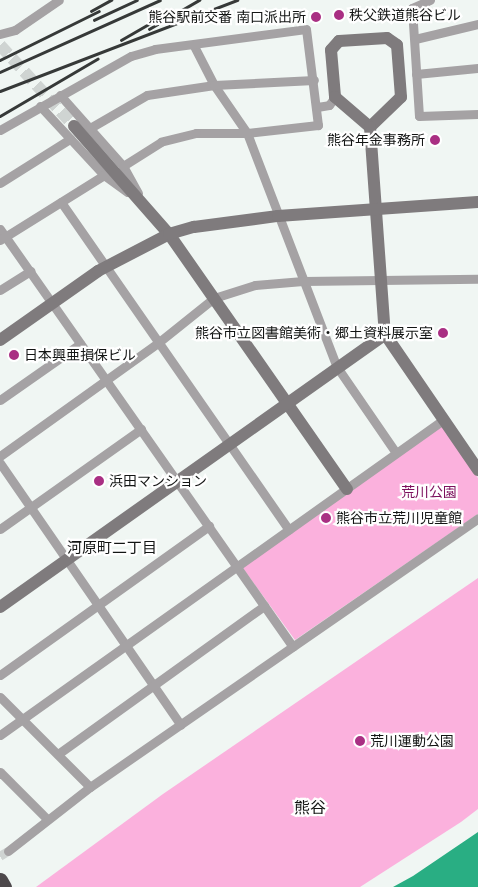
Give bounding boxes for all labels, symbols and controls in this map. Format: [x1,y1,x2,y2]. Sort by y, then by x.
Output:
place label: 秩父鉄道熊谷ビル [349,7,461,23]
place label: 熊谷駅前交番 南口派出所 [148,9,306,25]
marker: 秩父鉄道熊谷ビル [333,9,345,21]
marker: 熊谷駅前交番 南口派出所 [310,11,322,23]
place label: 熊谷年金事務所 [327,132,425,148]
marker: 熊谷年金事務所 [429,134,441,146]
place label: 熊谷市立図書館美術・郷土資料展示室 [195,325,433,341]
marker: 熊谷市立図書館美術・郷土資料展示室 [437,327,449,339]
place label: 日本興亜損保ビル [24,347,136,363]
marker: 日本興亜損保ビル [8,349,20,361]
place label: 浜田マンション [109,473,207,489]
marker: 浜田マンション [93,475,105,487]
park label: 荒川公園 [401,484,457,500]
place label: 熊谷市立荒川児童館 [336,510,462,526]
marker: 熊谷市立荒川児童館 [320,512,332,524]
district label: 河原町二丁目 [67,539,157,557]
place label: 荒川運動公園 [370,733,454,749]
marker: 荒川運動公園 [354,735,366,747]
district label: 熊谷 [294,797,326,817]

